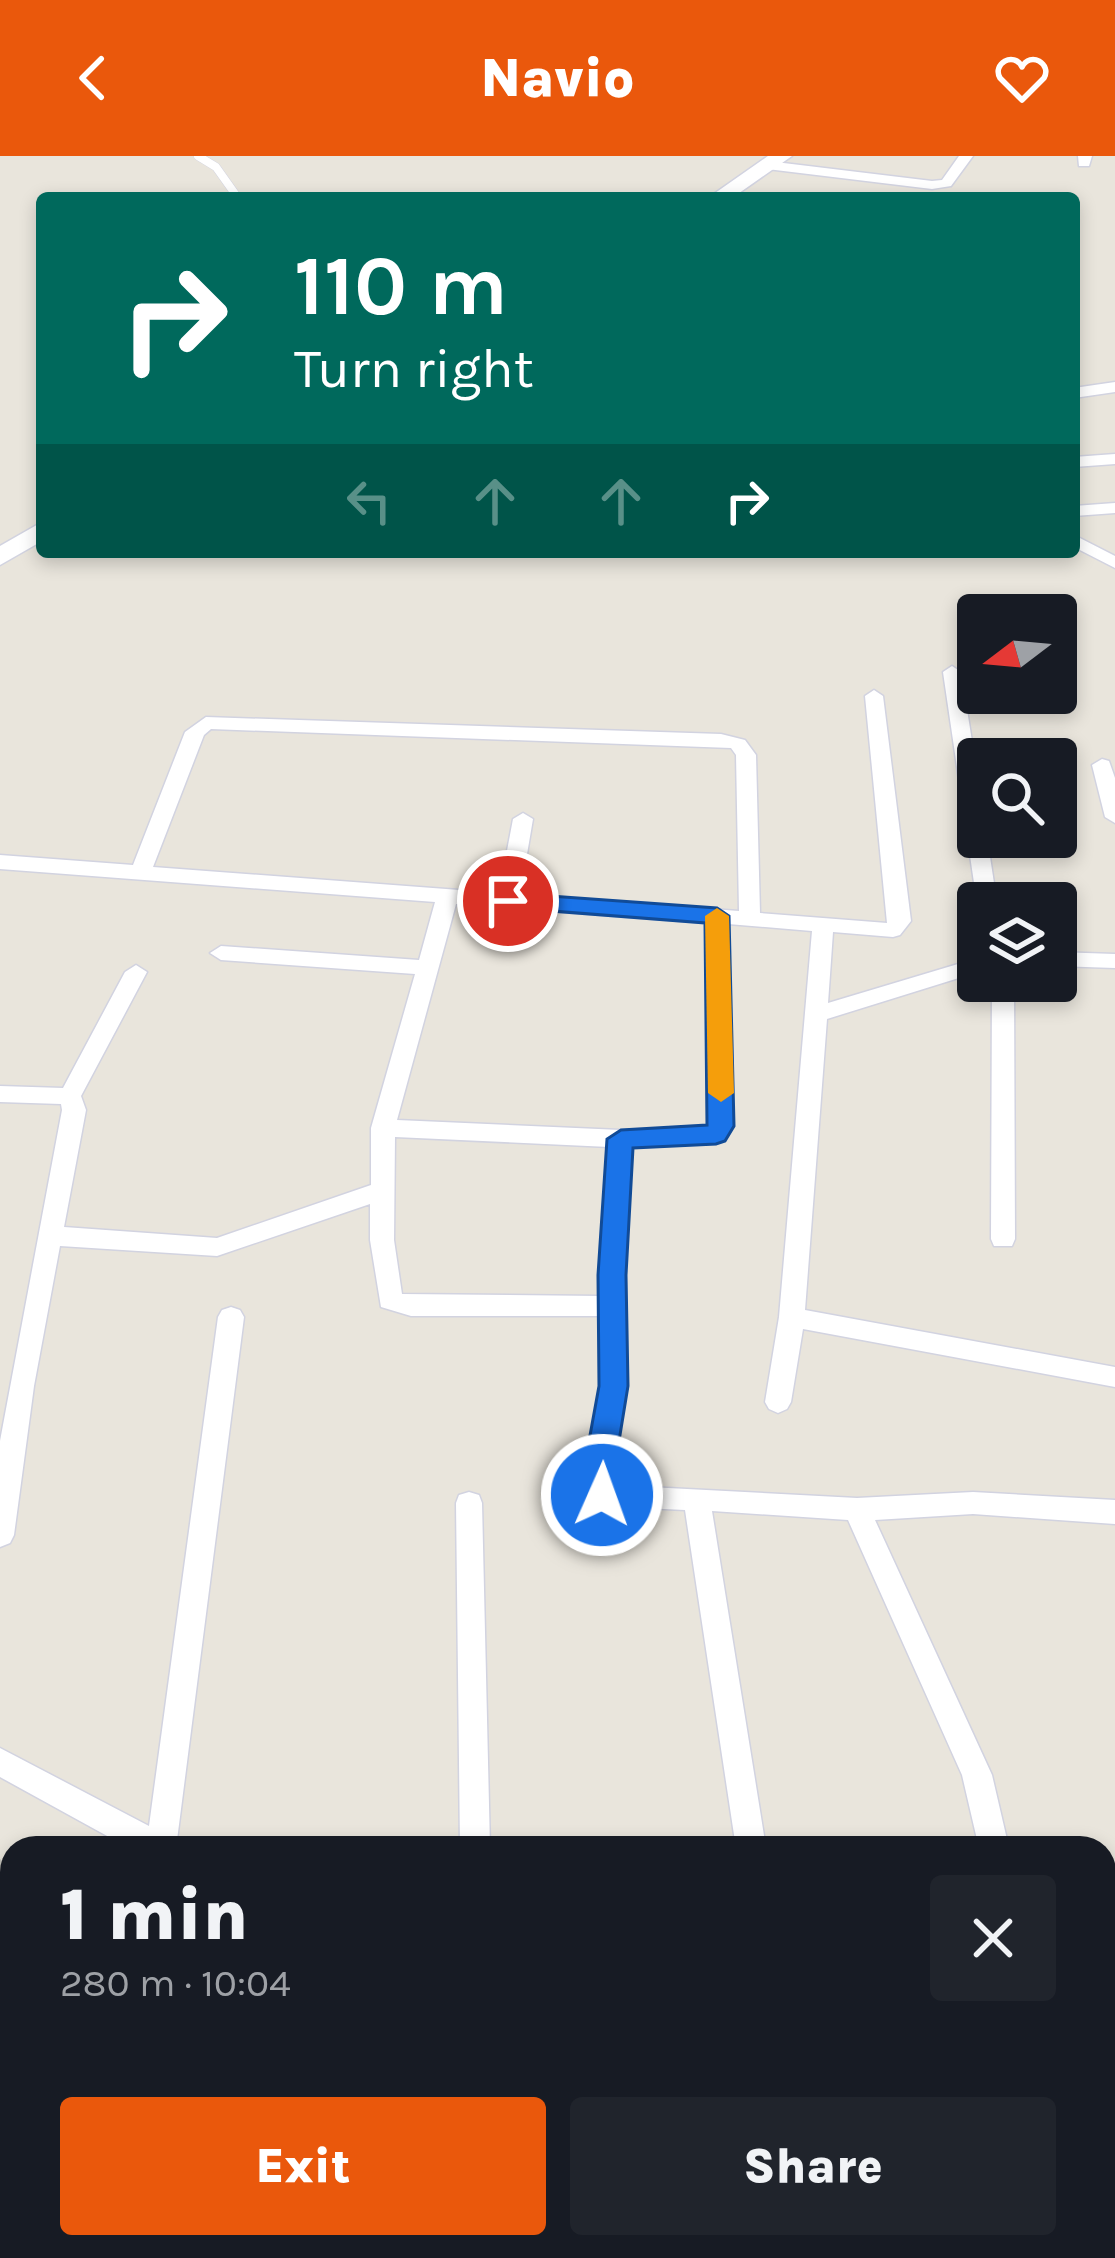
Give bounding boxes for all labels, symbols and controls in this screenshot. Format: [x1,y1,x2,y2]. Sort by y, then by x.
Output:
icon: back [60,45,126,111]
icon: heart [989,45,1055,111]
text: Navio [480,46,635,110]
text: 110 m [294,237,508,335]
icon: right [96,240,252,396]
text: Turn right [294,337,534,401]
icon: left [336,468,402,534]
icon: ahead [462,468,528,534]
icon: ahead [588,468,654,534]
icon: right [714,468,780,534]
north arrow [957,594,1077,714]
map controls [957,594,1077,1002]
button: search [957,738,1077,858]
pin [457,850,559,952]
icon: arrive [475,868,541,934]
button: layers [957,882,1077,1002]
position arrow [539,1432,665,1558]
text: 1 min [60,1873,249,1957]
button: close [930,1875,1056,2001]
text: 280 m · 10:04 [60,1960,291,2006]
button: Exit [60,2097,546,2235]
button: Share [570,2097,1056,2235]

